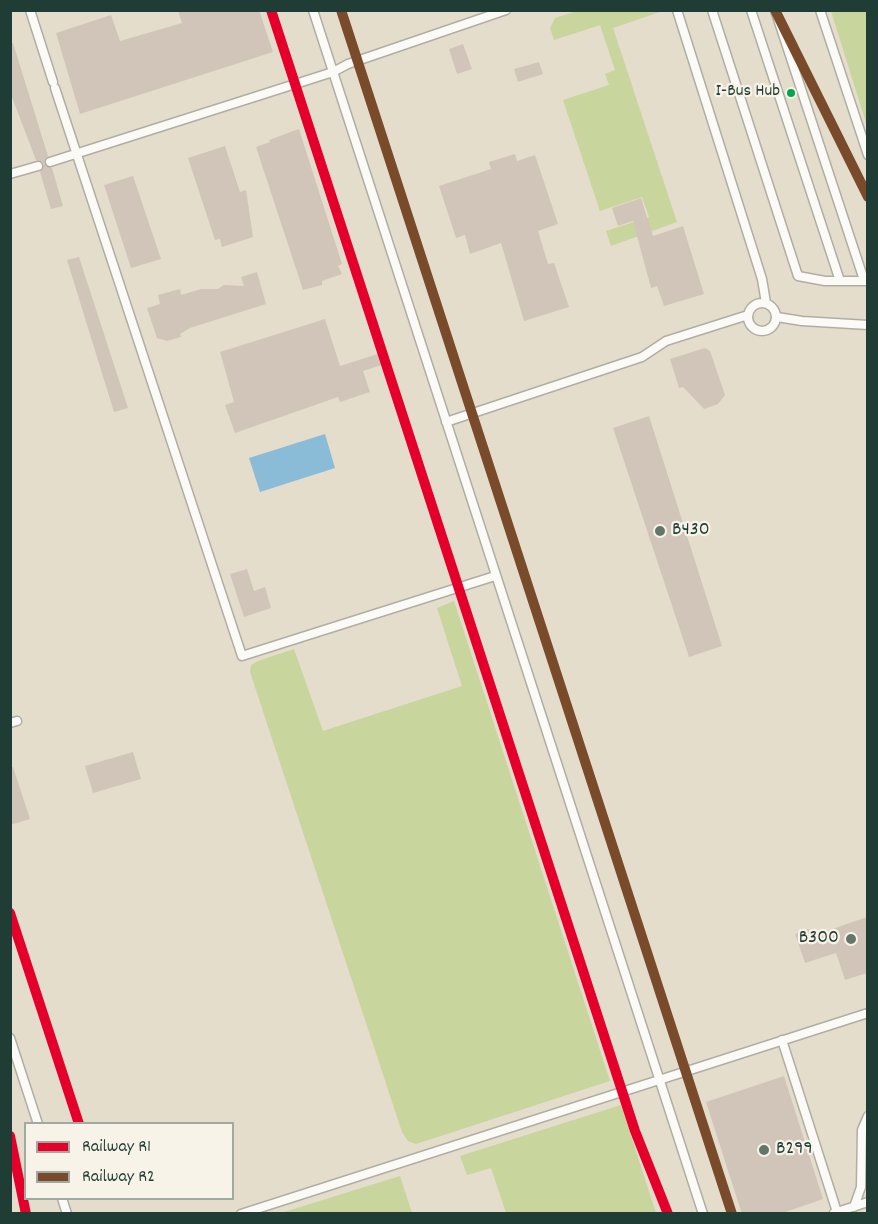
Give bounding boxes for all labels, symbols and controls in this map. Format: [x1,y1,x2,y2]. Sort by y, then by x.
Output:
place label: I-Bus Hub [716,82,780,104]
marker: I-Bus Hub [785,87,797,99]
place label: B430 [672,519,710,543]
marker: B430 [653,524,667,538]
place label: B300 [799,927,839,951]
marker: B300 [844,932,858,946]
legend [24,1122,234,1200]
text: Railway R1 [82,1135,151,1160]
place label: B299 [776,1138,813,1162]
marker: B299 [757,1143,771,1157]
text: Railway R2 [82,1165,155,1190]

